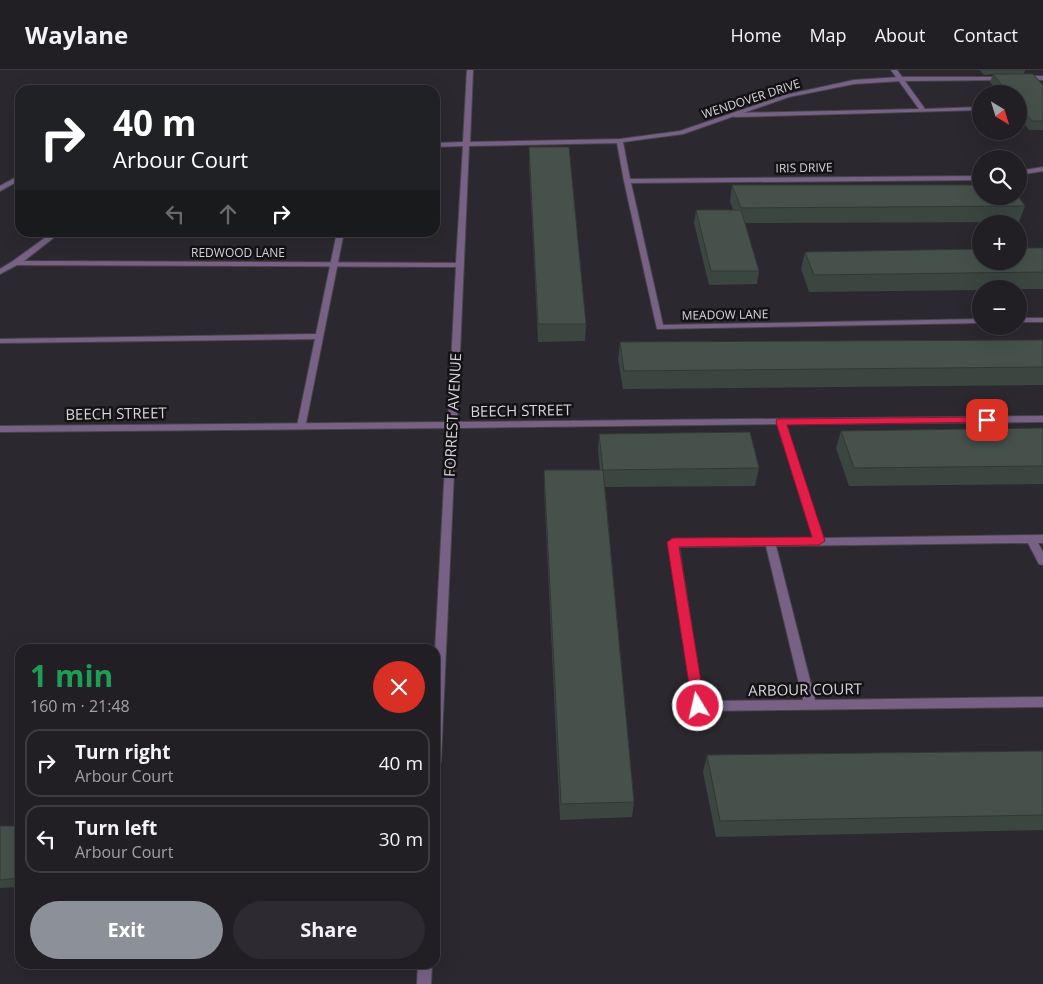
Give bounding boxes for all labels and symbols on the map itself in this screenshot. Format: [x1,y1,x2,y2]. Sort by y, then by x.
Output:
street label: WENDOVER DRIVE [699,75,802,122]
north arrow [972,85,1028,140]
street label: IRIS DRIVE [775,159,833,176]
street label: REDWOOD LANE [191,244,285,261]
street label: MEADOW LANE [681,305,769,324]
street label: FORREST AVENUE [439,353,465,477]
street label: BEECH STREET [470,399,573,421]
pin [966,399,1008,441]
street label: BEECH STREET [65,402,168,424]
street label: ARBOUR COURT [748,678,863,700]
position arrow [671,679,723,731]

